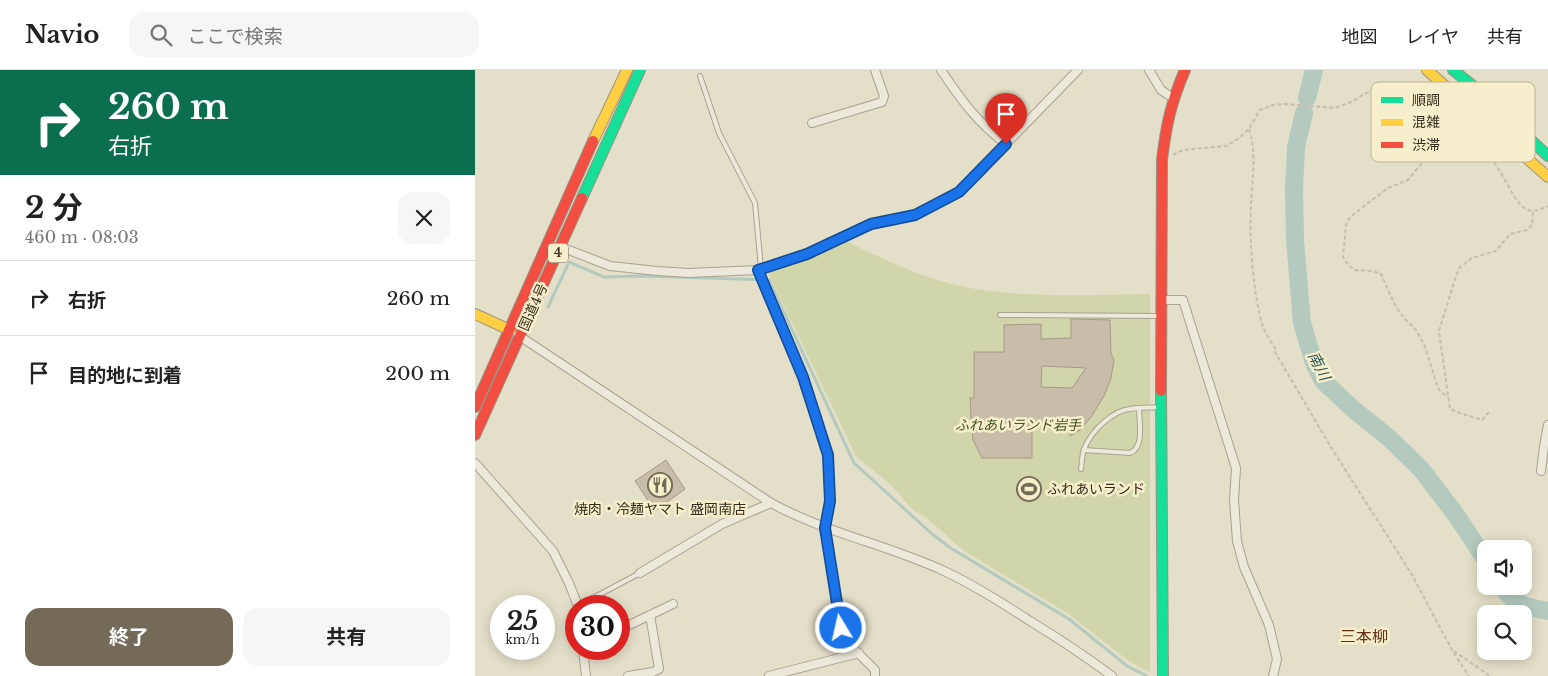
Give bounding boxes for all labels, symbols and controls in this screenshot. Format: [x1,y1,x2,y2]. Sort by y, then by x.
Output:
search box [129,12,479,57]
text: Navio [25,20,99,49]
icon: search [147,21,175,49]
text: ここで検索 [187,25,282,48]
text: 地図 [1342,26,1378,48]
text: レイヤ [1406,26,1459,48]
text: 共有 [1487,26,1523,48]
legend [1371,82,1535,162]
text: 260 m [108,85,229,128]
icon: right [25,90,90,155]
text: 順調 [1412,91,1440,109]
pin [985,93,1027,144]
icon: arrive [992,100,1020,128]
text: 混雑 [1412,113,1440,131]
text: 右折 [108,133,152,160]
text: 渋滞 [1412,136,1440,154]
text: 2 分 [25,189,83,226]
button: close [398,192,450,244]
text: 460 m · 08:03 [25,227,139,247]
road number: 4 [548,244,568,262]
street label: 国道4号 [515,280,551,334]
icon: right [25,284,53,312]
text: 260 m [387,287,450,310]
text: 右折 [68,289,106,312]
water label: 南川 [1304,348,1336,385]
icon: arrive [25,359,53,387]
text: 200 m [385,362,450,385]
text: 目的地に到着 [68,364,182,387]
park label: ふれあいランド岩手 [955,416,1082,434]
restaurant icon: 焼肉・冷麺ヤマト 盛岡南店 [647,472,673,498]
sports icon: ふれあいランド [1016,476,1042,502]
place label: ふれあいランド [1047,480,1145,498]
place label: 焼肉・冷麺ヤマト 盛岡南店 [574,500,746,518]
map controls [1477,540,1532,660]
button: sound [1477,540,1532,595]
speed limit sign: 30 [565,595,630,660]
position arrow [814,601,866,653]
button: search [1477,605,1532,660]
text: 25 [507,606,538,637]
button: 終了 [25,608,233,666]
button: 共有 [243,608,450,666]
district label: 三本柳 [1340,626,1388,646]
text: km/h [505,632,540,647]

